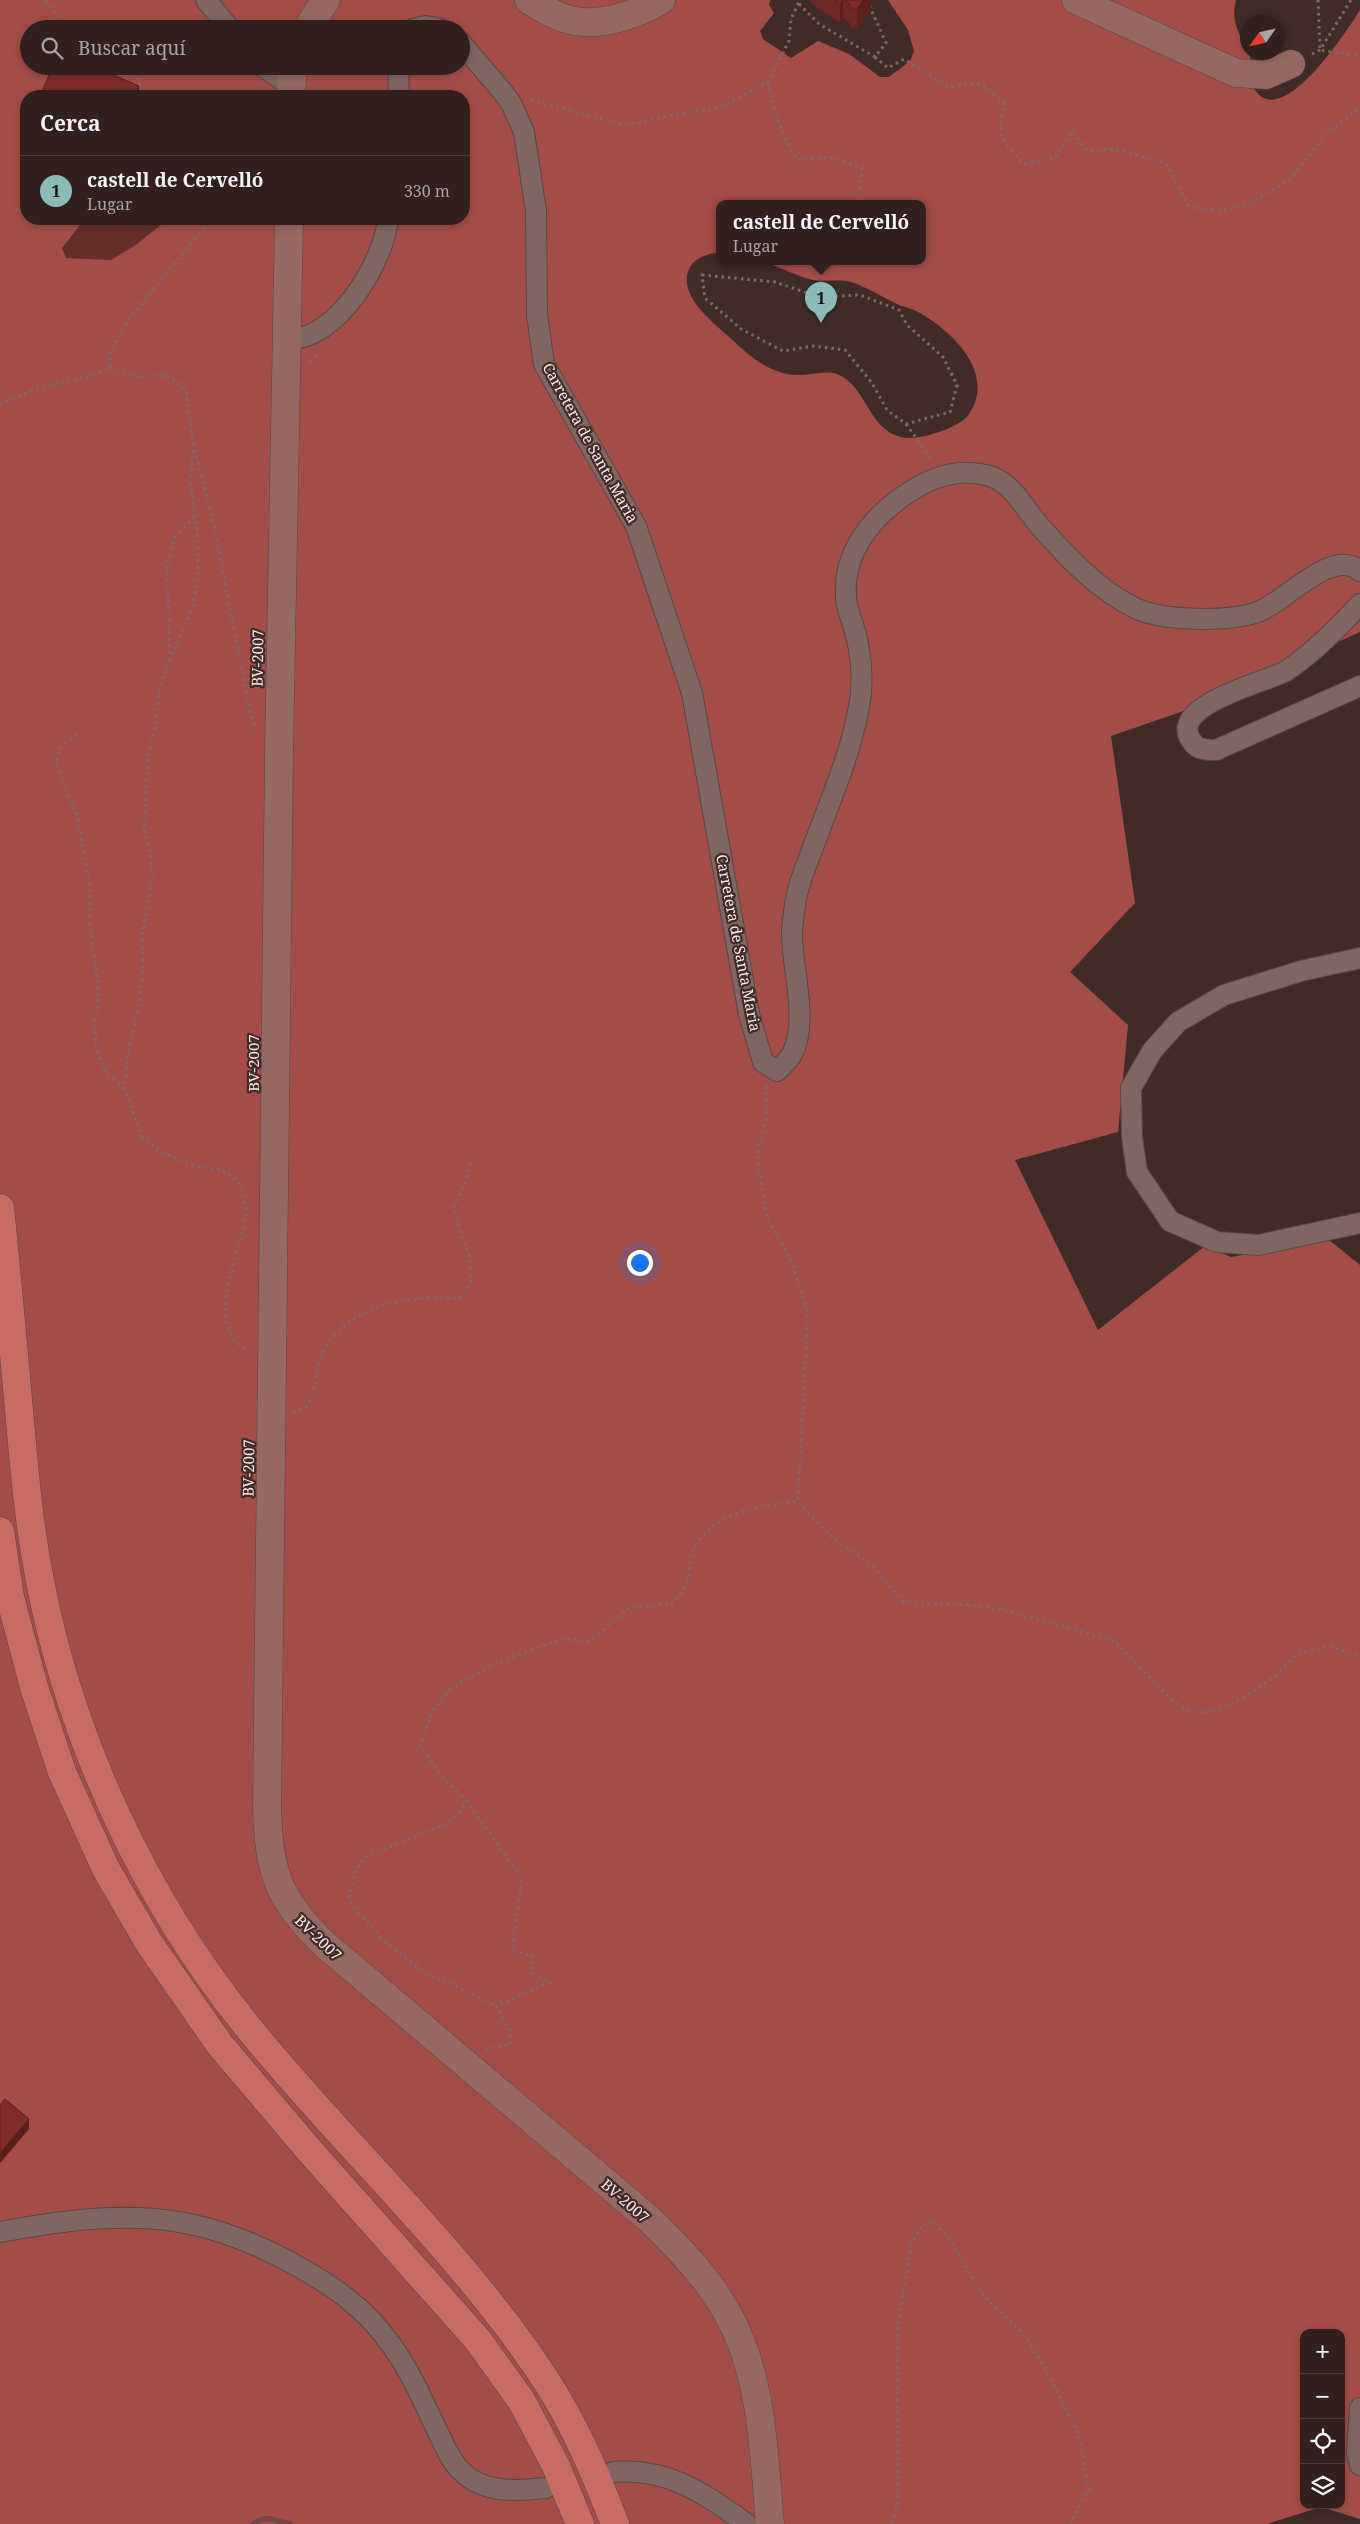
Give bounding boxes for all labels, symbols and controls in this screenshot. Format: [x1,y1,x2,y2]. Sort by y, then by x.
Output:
north arrow [1240,15,1285,60]
search box [20,20,470,75]
icon: search [38,34,66,62]
text: Buscar aquí [78,35,186,61]
text: Cerca [40,109,101,137]
text: castell de Cervelló [87,167,264,193]
text: 1 [51,180,61,202]
text: 330 m [404,180,450,202]
text: Lugar [87,193,132,215]
popup [716,200,926,265]
text: castell de Cervelló [733,209,909,235]
text: Lugar [733,235,778,257]
pin: 1 [805,282,837,323]
street label: Carretera de Santa Maria [538,359,643,526]
street label: BV-2007 [246,629,268,687]
street label: Carretera de Santa Maria [712,853,766,1033]
street label: BV-2007 [243,1034,263,1092]
your location [627,1250,653,1276]
street label: BV-2007 [237,1439,259,1497]
street label: BV-2007 [291,1910,346,1964]
street label: BV-2007 [597,2174,654,2227]
map controls [1300,2329,1345,2509]
button: + [1300,2329,1345,2374]
button: − [1300,2374,1345,2419]
button: locate [1300,2419,1345,2464]
button: layers [1300,2464,1345,2509]

